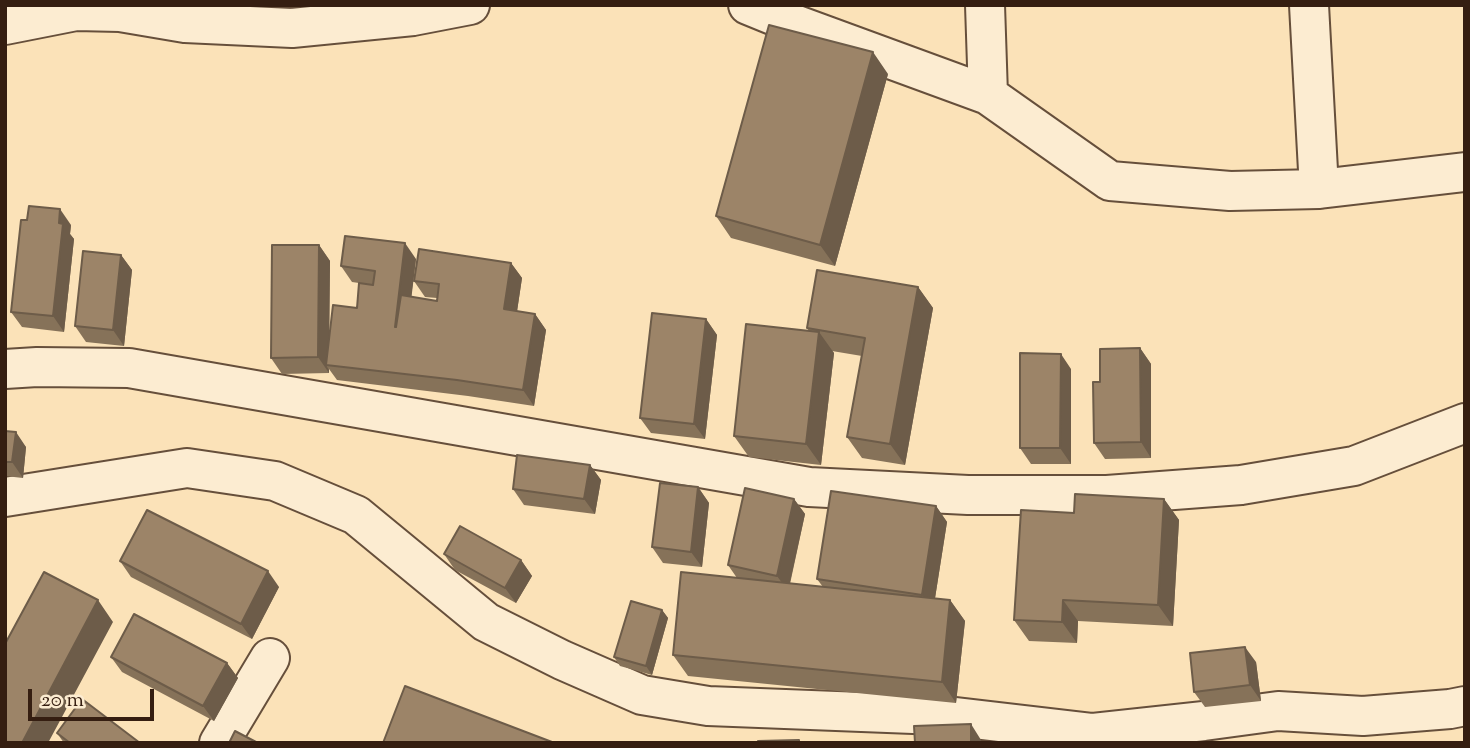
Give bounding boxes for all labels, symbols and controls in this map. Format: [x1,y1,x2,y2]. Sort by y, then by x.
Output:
scale bar [32,674,158,718]
text: 20 m [41,686,84,716]

